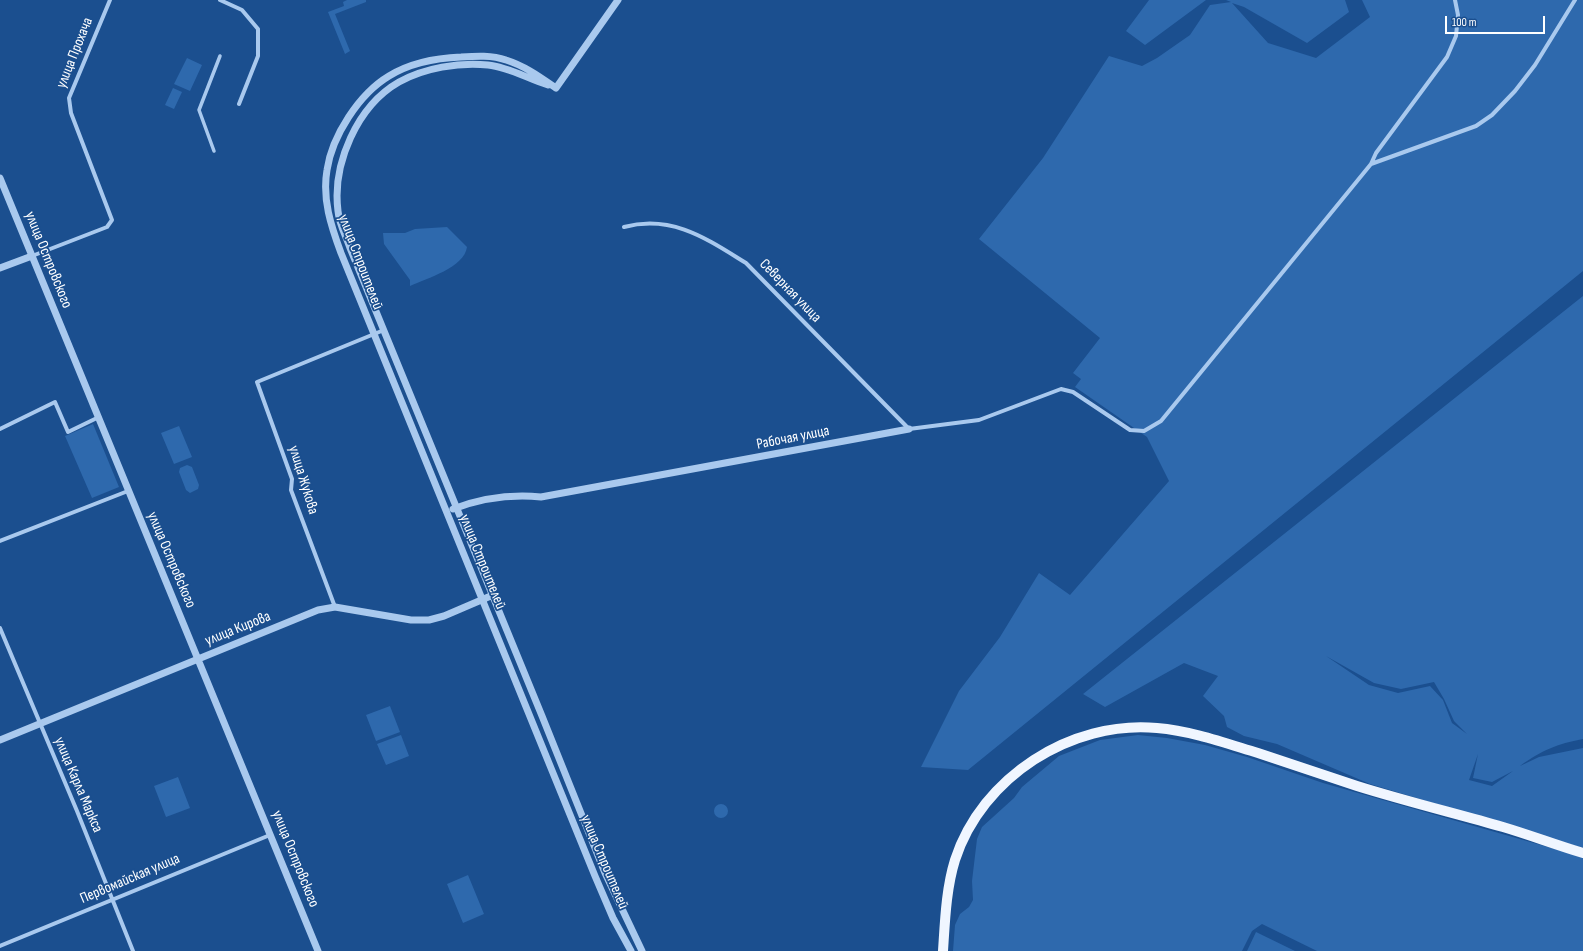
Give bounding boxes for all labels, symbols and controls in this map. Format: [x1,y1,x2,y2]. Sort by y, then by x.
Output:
scale bar [1447,8,1547,34]
street label: улица Прохача [53,15,97,91]
text: 100 m [1452,15,1477,30]
street label: улица Островского [20,209,76,311]
street label: улица Строителей [334,212,386,312]
street label: Северная улица [755,256,825,326]
street label: Рабочая улица [755,422,831,454]
street label: улица Жукова [284,443,322,517]
street label: улица Островского [143,509,199,611]
street label: улица Строителей [455,512,509,612]
street label: улица Кирова [203,608,273,650]
street label: улица Карла Маркса [50,735,106,835]
street label: улица Островского [267,808,323,910]
street label: улица Строителей [576,812,632,912]
street label: Первомайская улица [77,850,183,908]

